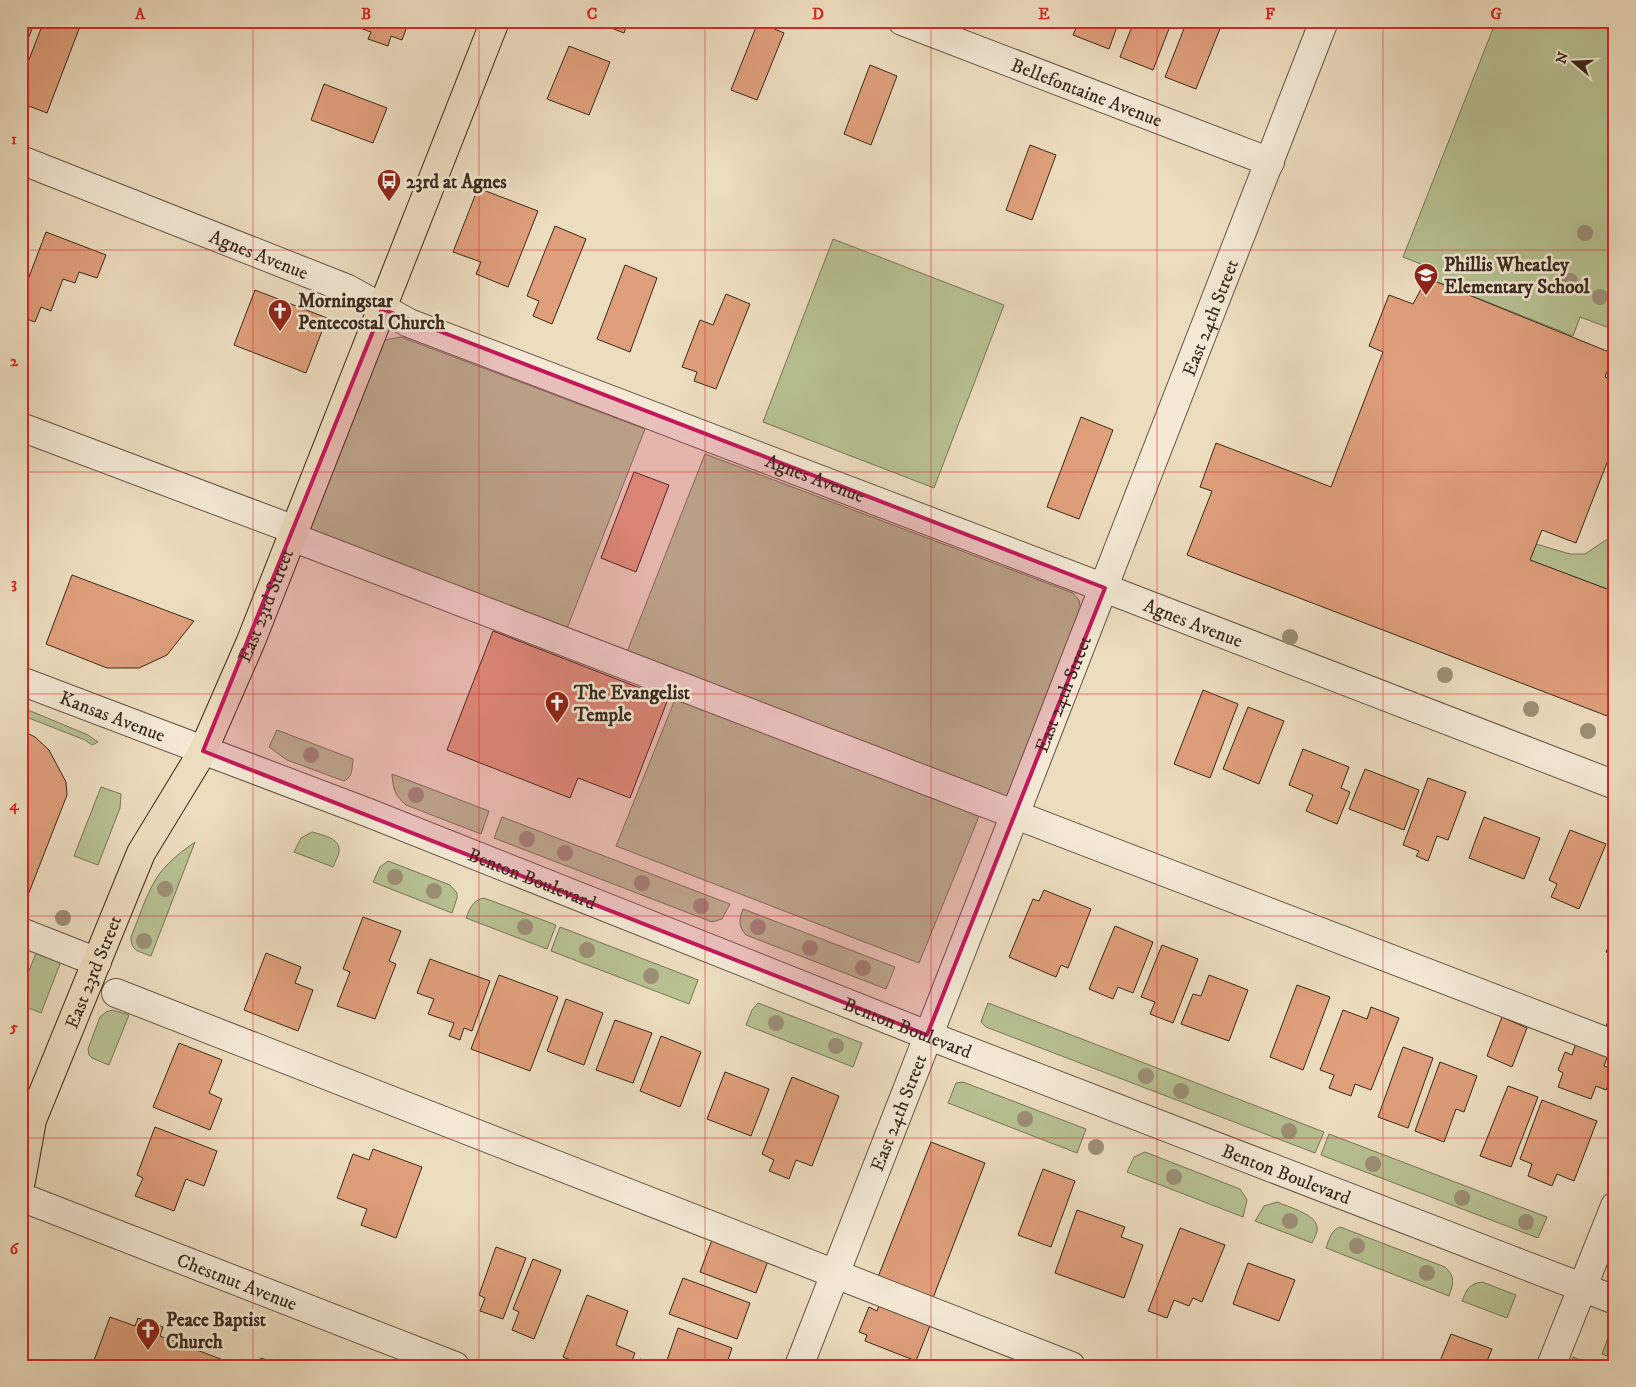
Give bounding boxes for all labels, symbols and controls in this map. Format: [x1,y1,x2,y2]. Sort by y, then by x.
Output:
text: A [134,4,146,24]
text: B [361,4,371,24]
text: C [587,4,597,24]
text: D [812,4,824,24]
text: E [1038,4,1050,24]
text: F [1265,4,1275,24]
text: G [1490,4,1502,24]
north arrow [1548,38,1598,88]
text: N [1552,49,1573,66]
street label: Bellefontaine Avenue [1008,54,1165,133]
text: 1 [11,129,17,149]
bus stop icon: 23rd at Agnes [376,168,402,202]
place label: 23rd at Agnes [406,171,507,194]
street label: Agnes Avenue [206,225,311,285]
place label: Phillis Wheatley Elementary School [1444,254,1590,299]
street label: East 24th Street [1178,256,1244,380]
school or university icon: Phillis Wheatley Elementary School [1413,262,1439,296]
place label: Morningstar Pentecostal Church [298,290,446,335]
church icon: Morningstar Pentecostal Church [267,298,293,332]
text: 2 [10,351,19,371]
street label: Agnes Avenue [762,450,868,509]
street label: East 23rd Street [233,546,299,666]
text: 3 [11,573,17,593]
street label: Agnes Avenue [1140,594,1246,653]
street label: East 24th Street [1030,633,1097,756]
place label: The Evangelist Temple [573,682,691,727]
street label: Kansas Avenue [56,687,168,748]
church icon: The Evangelist Temple [544,690,570,724]
text: 4 [8,795,19,815]
street label: Benton Boulevard [464,844,600,915]
street label: East 23rd Street [61,912,127,1032]
street label: Benton Boulevard [840,993,975,1064]
text: 5 [9,1017,18,1037]
street label: East 24th Street [866,1051,932,1175]
street label: Benton Boulevard [1218,1140,1354,1210]
text: 6 [10,1239,20,1259]
street label: Chestnut Avenue [173,1249,300,1316]
place label: Peace Baptist Church [166,1309,267,1354]
church icon: Peace Baptist Church [135,1317,161,1351]

